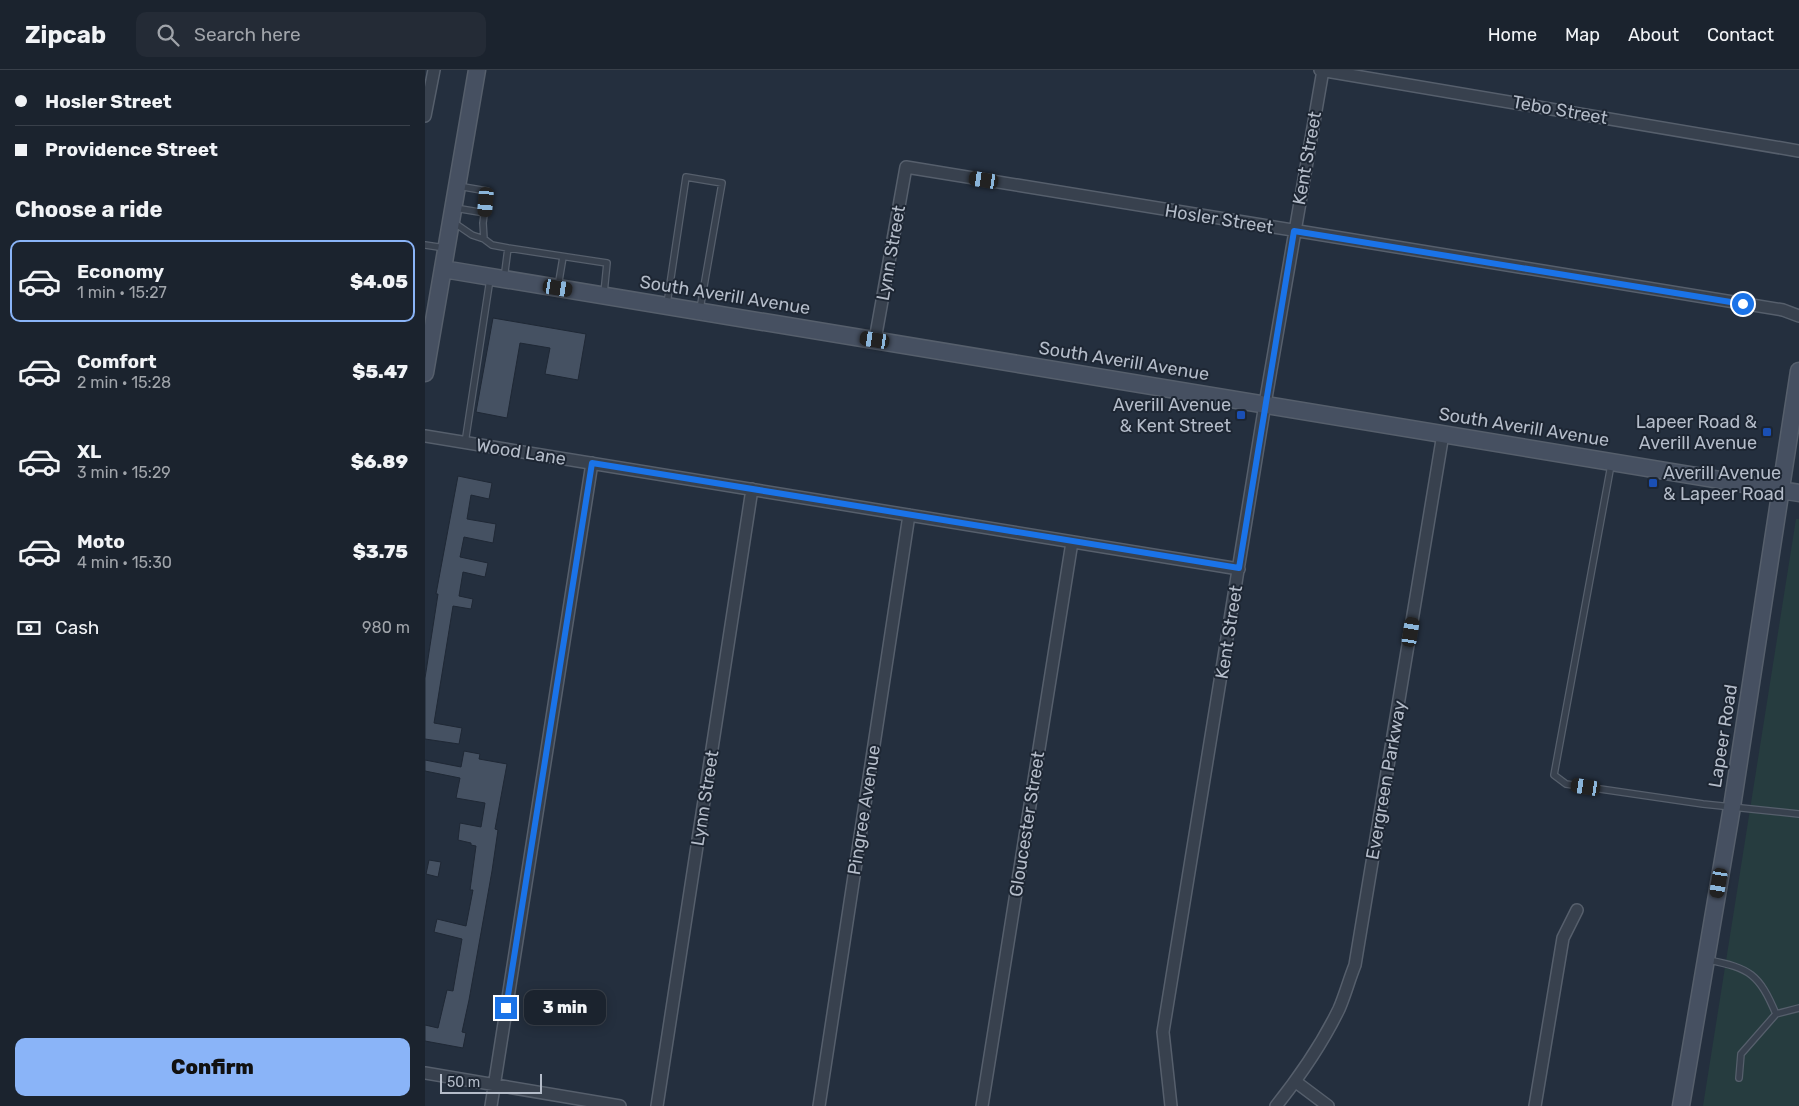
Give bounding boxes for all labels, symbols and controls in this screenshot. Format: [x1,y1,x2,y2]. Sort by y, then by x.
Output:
search box [136,12,486,57]
text: Zipcab [25,21,106,49]
icon: search [154,21,182,49]
text: Search here [194,23,301,46]
text: Home [1488,24,1537,46]
text: Map [1565,24,1600,46]
text: About [1628,24,1679,46]
text: Contact [1707,24,1774,46]
text: Hosler Street [45,90,172,113]
street label: Tebo Street [1511,91,1609,129]
street label: Kent Street [1288,109,1326,207]
text: Providence Street [45,138,218,161]
car [968,170,999,190]
car [477,186,494,218]
text: Choose a ride [15,196,162,223]
street label: Hosler Street [1163,200,1275,238]
street label: Lynn Street [872,204,910,302]
icon: car [17,259,62,304]
text: Economy [77,260,164,283]
text: $4.05 [350,270,408,293]
street label: South Averill Avenue [638,271,812,319]
car [542,278,573,298]
text: 1 min · 15:27 [77,283,167,302]
route start [1732,293,1754,315]
car [859,330,890,350]
street label: South Averill Avenue [1037,337,1211,385]
icon: car [17,349,62,394]
text: Comfort [77,350,157,373]
text: $5.47 [352,360,408,383]
text: 2 min · 15:28 [77,373,171,392]
place label: Averill Avenue & Kent Street [1113,394,1231,437]
street label: South Averill Avenue [1437,403,1611,451]
marker: Averill Avenue & Kent Street [1235,409,1247,421]
place label: Lapeer Road & Averill Avenue [1636,411,1758,454]
marker: Lapeer Road & Averill Avenue [1761,426,1773,438]
street label: Wood Lane [474,434,568,470]
icon: car [17,439,62,484]
text: XL [77,440,101,463]
text: $6.89 [351,450,408,473]
place label: Averill Avenue & Lapeer Road [1663,462,1784,505]
text: 3 min · 15:29 [77,463,171,482]
marker: Averill Avenue & Lapeer Road [1647,477,1659,489]
icon: car [17,529,62,574]
text: Moto [77,530,125,553]
text: $3.75 [353,540,408,563]
text: 4 min · 15:30 [77,553,172,572]
street label: Kent Street [1211,584,1247,680]
icon: cash [15,614,43,642]
text: Cash [55,616,99,639]
car [1401,616,1420,648]
text: 980 m [362,618,410,637]
street label: Lapeer Road [1704,683,1742,789]
street label: Evergreen Parkway [1361,699,1411,861]
street label: Pingree Avenue [843,743,885,877]
street label: Lynn Street [687,749,723,847]
street label: Gloucester Street [1005,750,1049,898]
car [1570,777,1601,797]
car [1709,867,1728,899]
callout: 3 min [523,990,606,1026]
route end [495,997,517,1019]
text: 3 min [543,998,587,1017]
button: Confirm [15,1038,410,1096]
scale bar [440,1071,543,1094]
text: 50 m [447,1074,480,1091]

